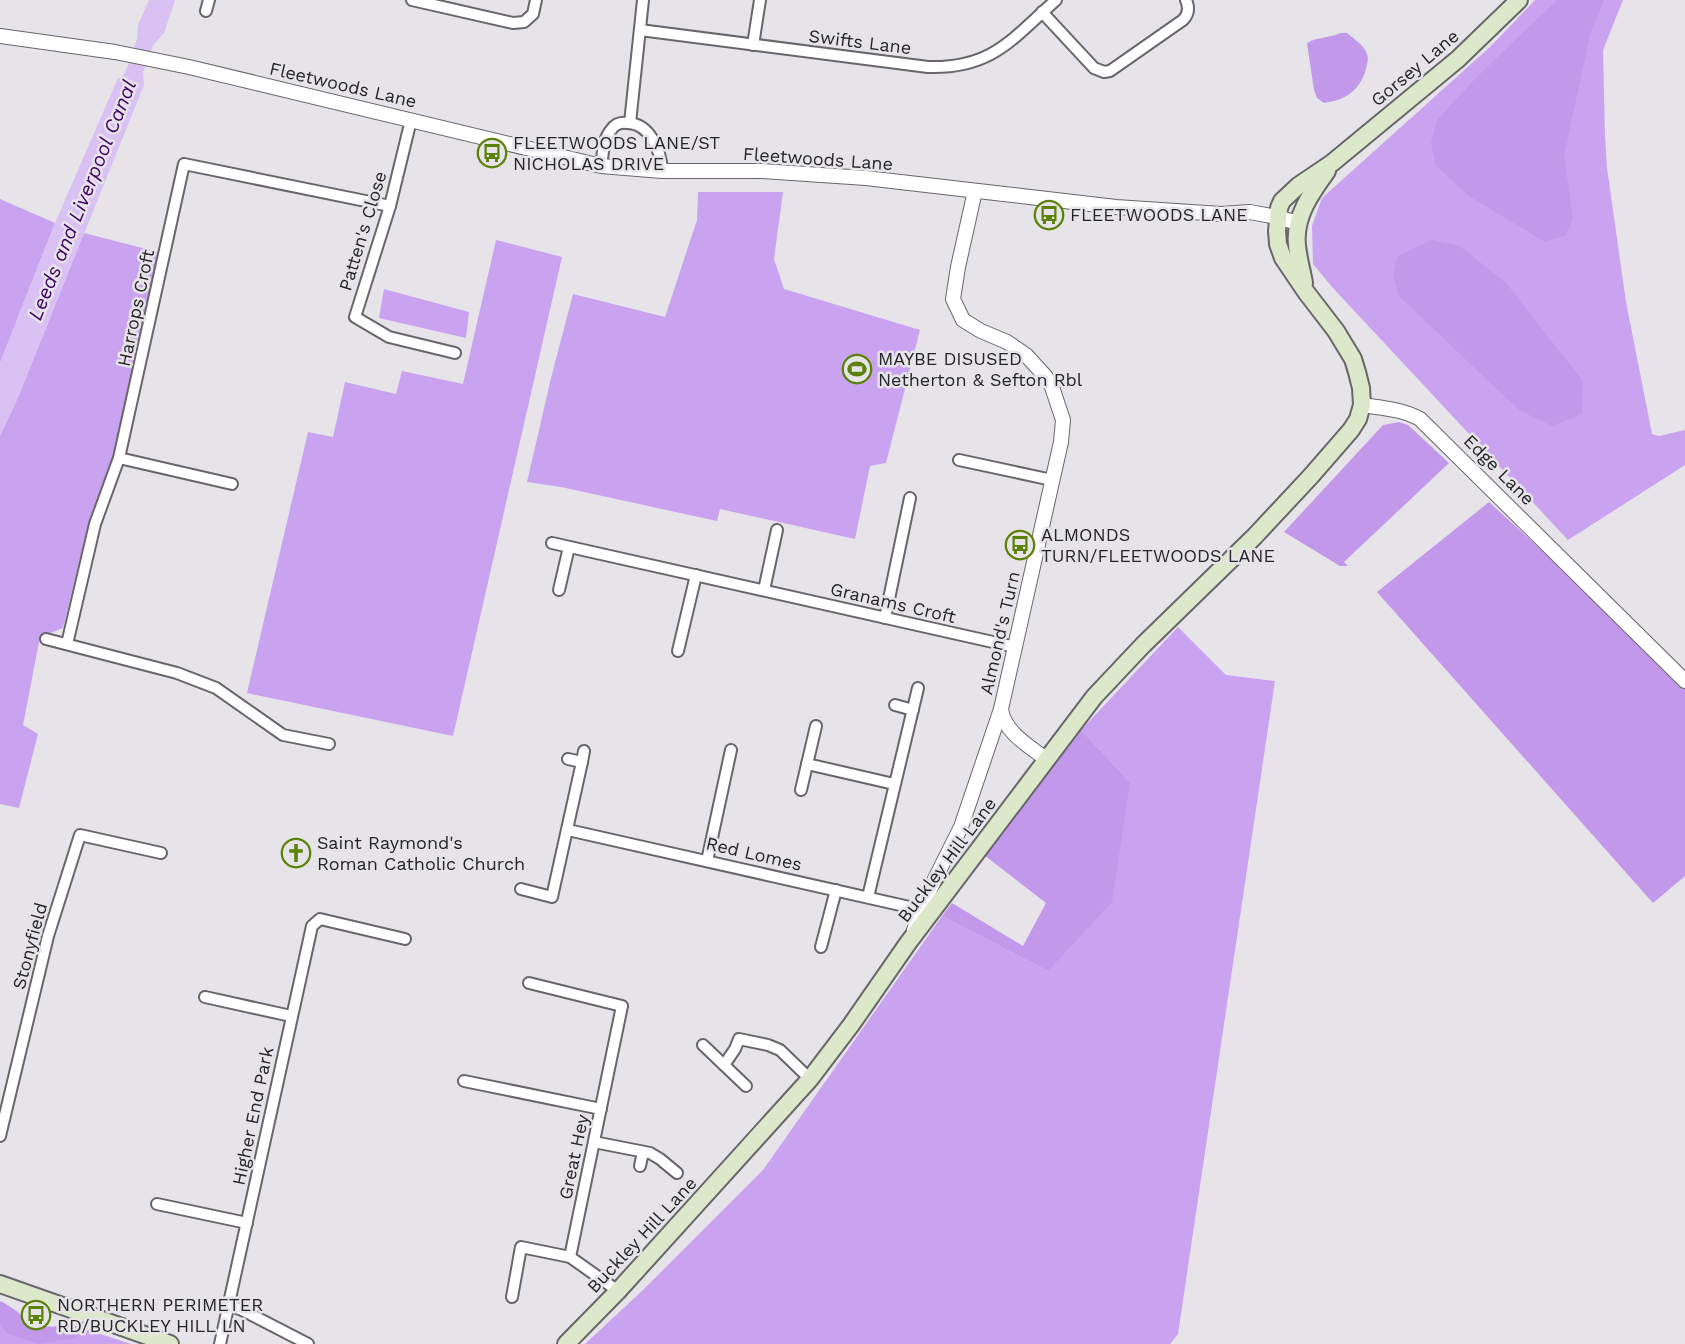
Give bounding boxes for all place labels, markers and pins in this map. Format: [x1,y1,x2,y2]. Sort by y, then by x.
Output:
place label: FLEETWOODS LANE/ST NICHOLAS DRIVE [513,132,720,174]
bus stop icon: FLEETWOODS LANE/ST NICHOLAS DRIVE [476,137,508,169]
bus stop icon: FLEETWOODS LANE [1033,199,1065,231]
place label: FLEETWOODS LANE [1070,204,1248,225]
place label: MAYBE DISUSED Netherton & Sefton Rbl [878,348,1083,390]
sports icon: MAYBE DISUSED Netherton & Sefton Rbl [841,353,873,385]
place label: ALMONDS TURN/FLEETWOODS LANE [1041,524,1275,566]
bus stop icon: ALMONDS TURN/FLEETWOODS LANE [1004,529,1036,561]
place label: Saint Raymond's Roman Catholic Church [317,832,525,874]
church icon: Saint Raymond's Roman Catholic Church [280,837,312,869]
place label: NORTHERN PERIMETER RD/BUCKLEY HILL LN [57,1294,263,1336]
bus stop icon: NORTHERN PERIMETER RD/BUCKLEY HILL LN [20,1299,52,1331]

